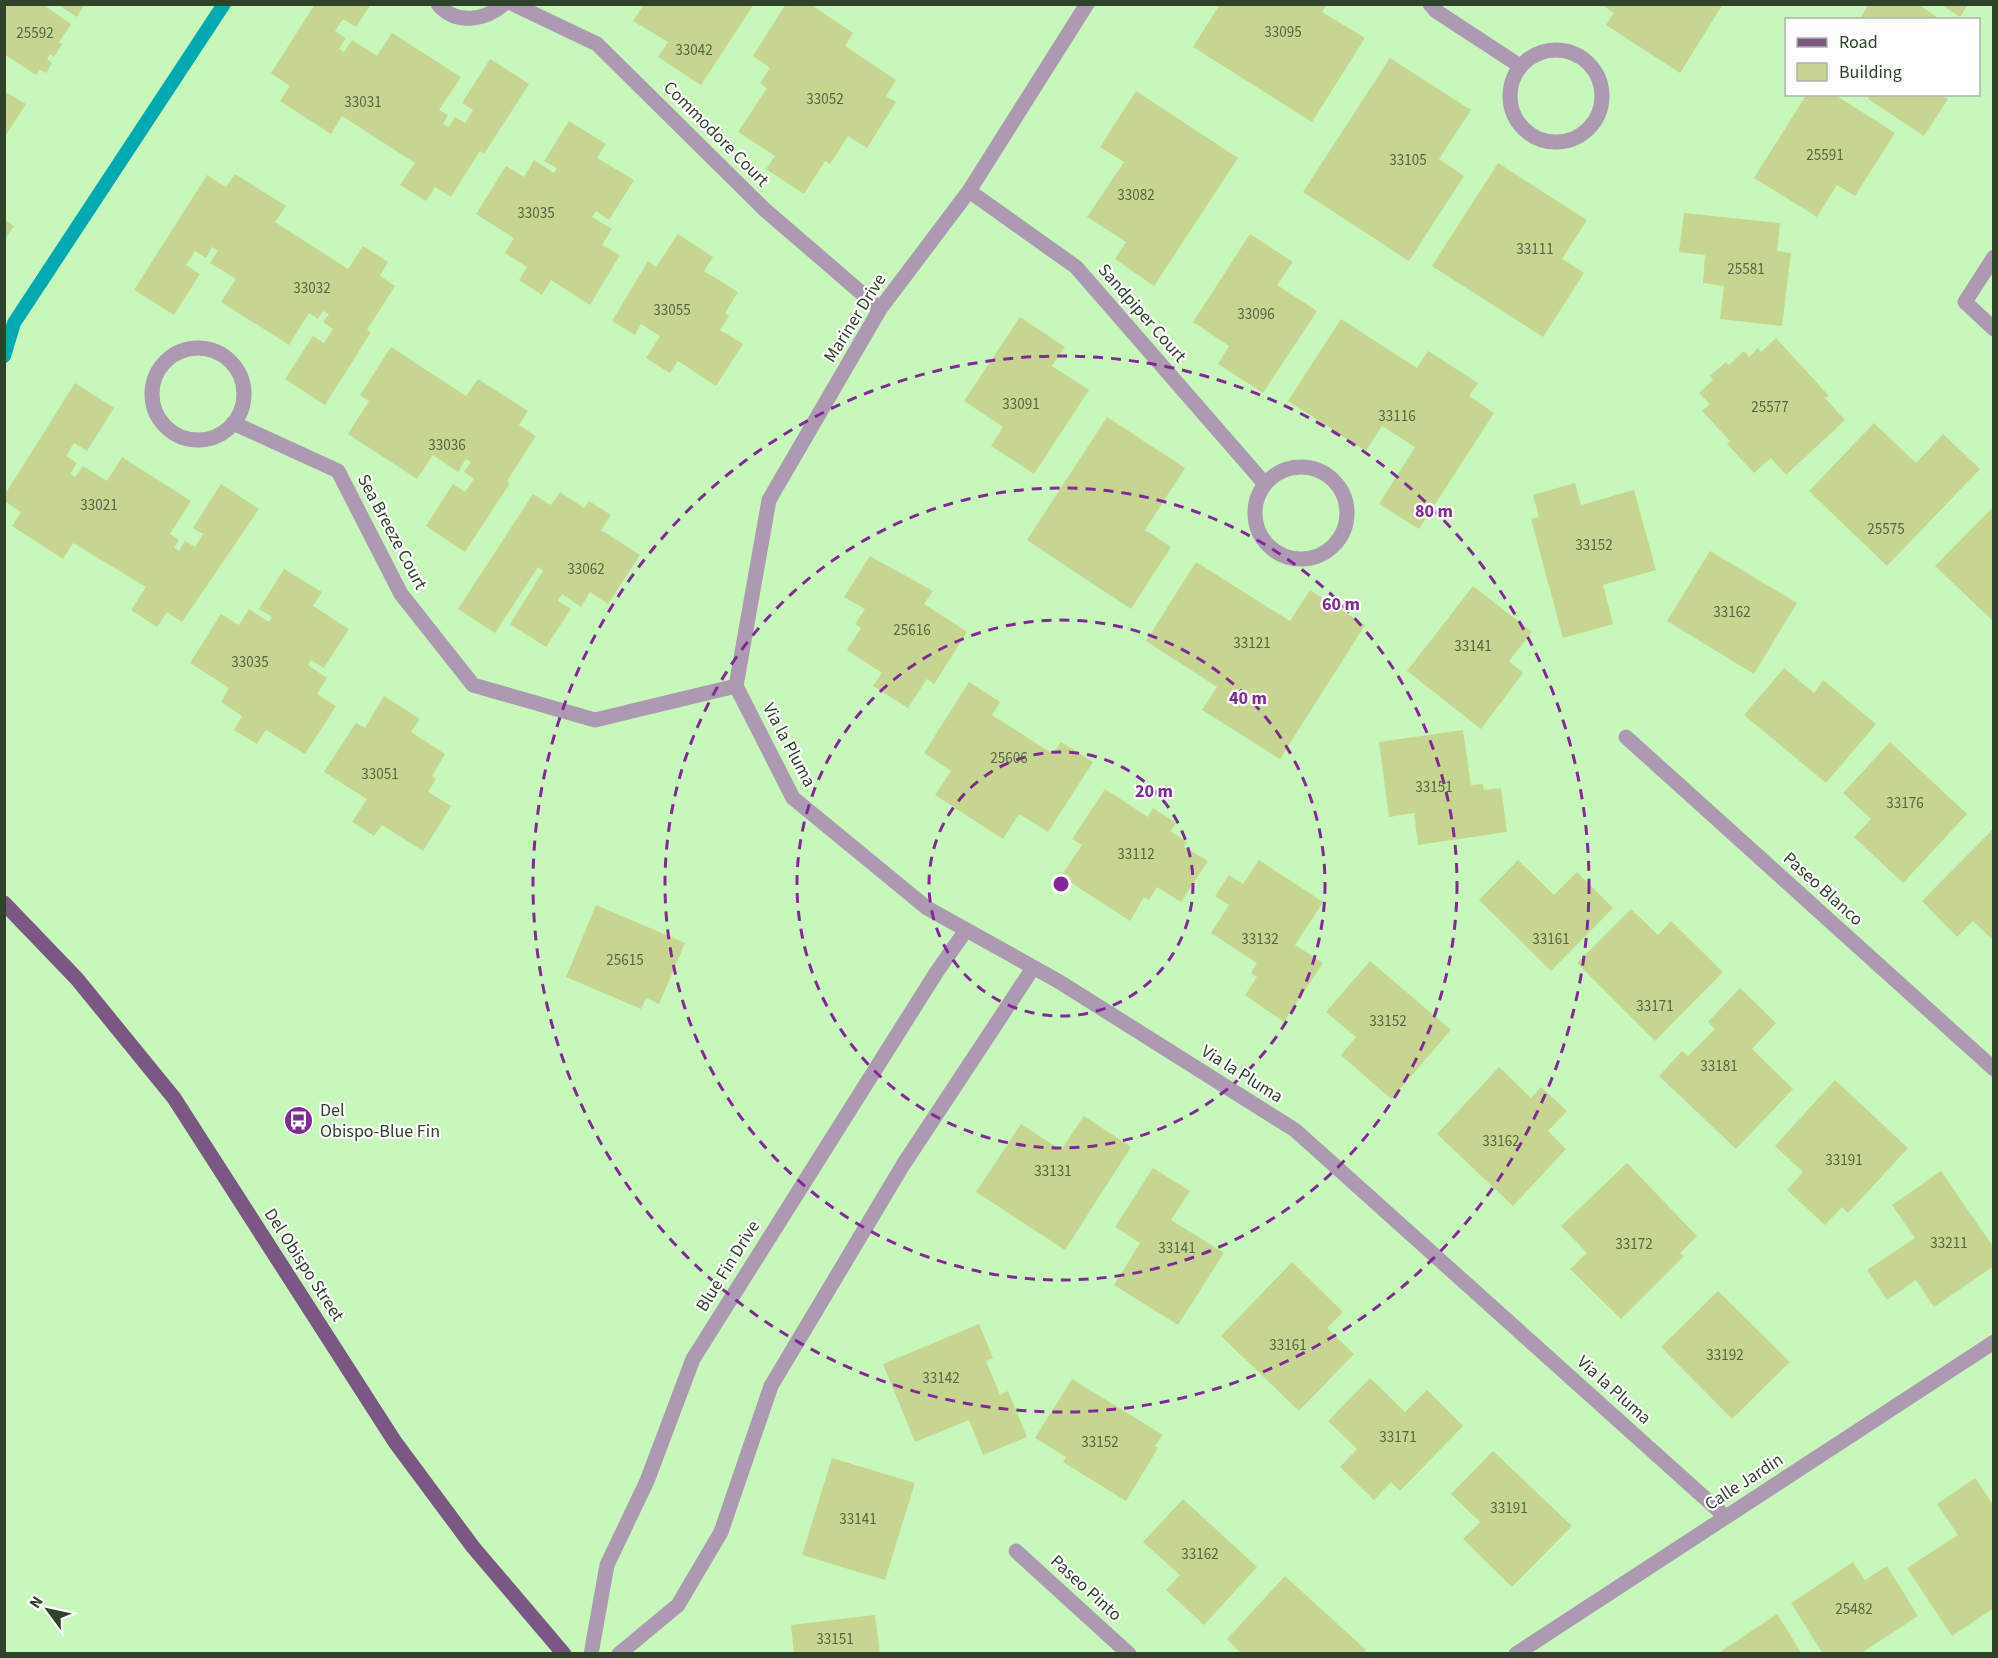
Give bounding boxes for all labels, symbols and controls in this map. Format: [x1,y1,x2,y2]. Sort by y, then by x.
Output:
legend [1785,18,1980,96]
house number: 33095 [1264,22,1302,43]
house number: 25592 [16,23,54,44]
text: Road [1839,30,1878,55]
house number: 33042 [675,40,713,61]
text: Building [1839,60,1902,85]
street label: Commodore Court [658,76,774,192]
house number: 33052 [806,89,844,110]
house number: 33031 [344,92,382,113]
house number: 25591 [1806,145,1844,166]
house number: 33105 [1389,150,1427,171]
house number: 33082 [1117,185,1155,206]
house number: 33035 [517,203,555,224]
house number: 33111 [1516,239,1554,260]
street label: Sandpiper Court [1092,258,1192,368]
house number: 25581 [1727,259,1765,280]
street label: Mariner Drive [818,269,892,367]
house number: 33032 [293,278,331,299]
house number: 33055 [653,300,691,321]
house number: 33096 [1237,304,1275,325]
house number: 33091 [1002,394,1040,415]
house number: 25577 [1751,397,1789,418]
house number: 33116 [1378,406,1416,427]
house number: 33036 [428,435,466,456]
street label: Sea Breeze Court [351,470,433,594]
house number: 33021 [80,495,118,516]
text: 80 m [1415,499,1453,524]
house number: 25575 [1867,519,1905,540]
house number: 33152 [1575,535,1613,556]
house number: 33062 [567,559,605,580]
text: 60 m [1322,592,1360,617]
house number: 33162 [1713,602,1751,623]
house number: 25616 [893,620,931,641]
house number: 33121 [1233,633,1271,654]
house number: 33141 [1454,636,1492,657]
house number: 33035 [231,652,269,673]
text: 40 m [1229,686,1267,711]
street label: Via la Pluma [756,698,822,792]
house number: 25606 [990,748,1028,769]
house number: 33051 [361,764,399,785]
house number: 33151 [1415,777,1453,798]
text: 20 m [1135,779,1173,804]
house number: 33176 [1886,793,1924,814]
house number: 33112 [1117,844,1155,865]
street label: Paseo Blanco [1777,846,1869,932]
centre of rings [1051,874,1071,894]
house number: 33132 [1241,929,1279,950]
house number: 33161 [1532,929,1570,950]
house number: 25615 [606,950,644,971]
house number: 33171 [1636,996,1674,1017]
house number: 33152 [1369,1011,1407,1032]
street label: Via la Pluma [1196,1039,1288,1109]
house number: 33181 [1700,1056,1738,1077]
place label: Del Obispo-Blue Fin [320,1098,440,1144]
bus stop icon: Del Obispo-Blue Fin [283,1104,315,1136]
house number: 33162 [1482,1131,1520,1152]
house number: 33191 [1825,1150,1863,1171]
house number: 33131 [1034,1161,1072,1182]
street label: Del Obispo Street [258,1203,350,1327]
street label: Blue Fin Drive [690,1216,766,1316]
house number: 33211 [1930,1233,1968,1254]
house number: 33172 [1615,1234,1653,1255]
house number: 33141 [1158,1238,1196,1259]
house number: 33161 [1269,1335,1307,1356]
house number: 33192 [1706,1345,1744,1366]
street label: Via la Pluma [1571,1350,1657,1430]
house number: 33142 [922,1368,960,1389]
house number: 33171 [1379,1427,1417,1448]
house number: 33152 [1081,1432,1119,1453]
street label: Calle Jardin [1700,1447,1788,1517]
house number: 33191 [1490,1498,1528,1519]
house number: 33141 [839,1509,877,1530]
house number: 33162 [1181,1544,1219,1565]
street label: Paseo Pinto [1045,1549,1127,1627]
north arrow [18,1580,78,1640]
text: N [24,1592,48,1613]
house number: 25482 [1835,1599,1873,1620]
house number: 33151 [816,1629,854,1650]

